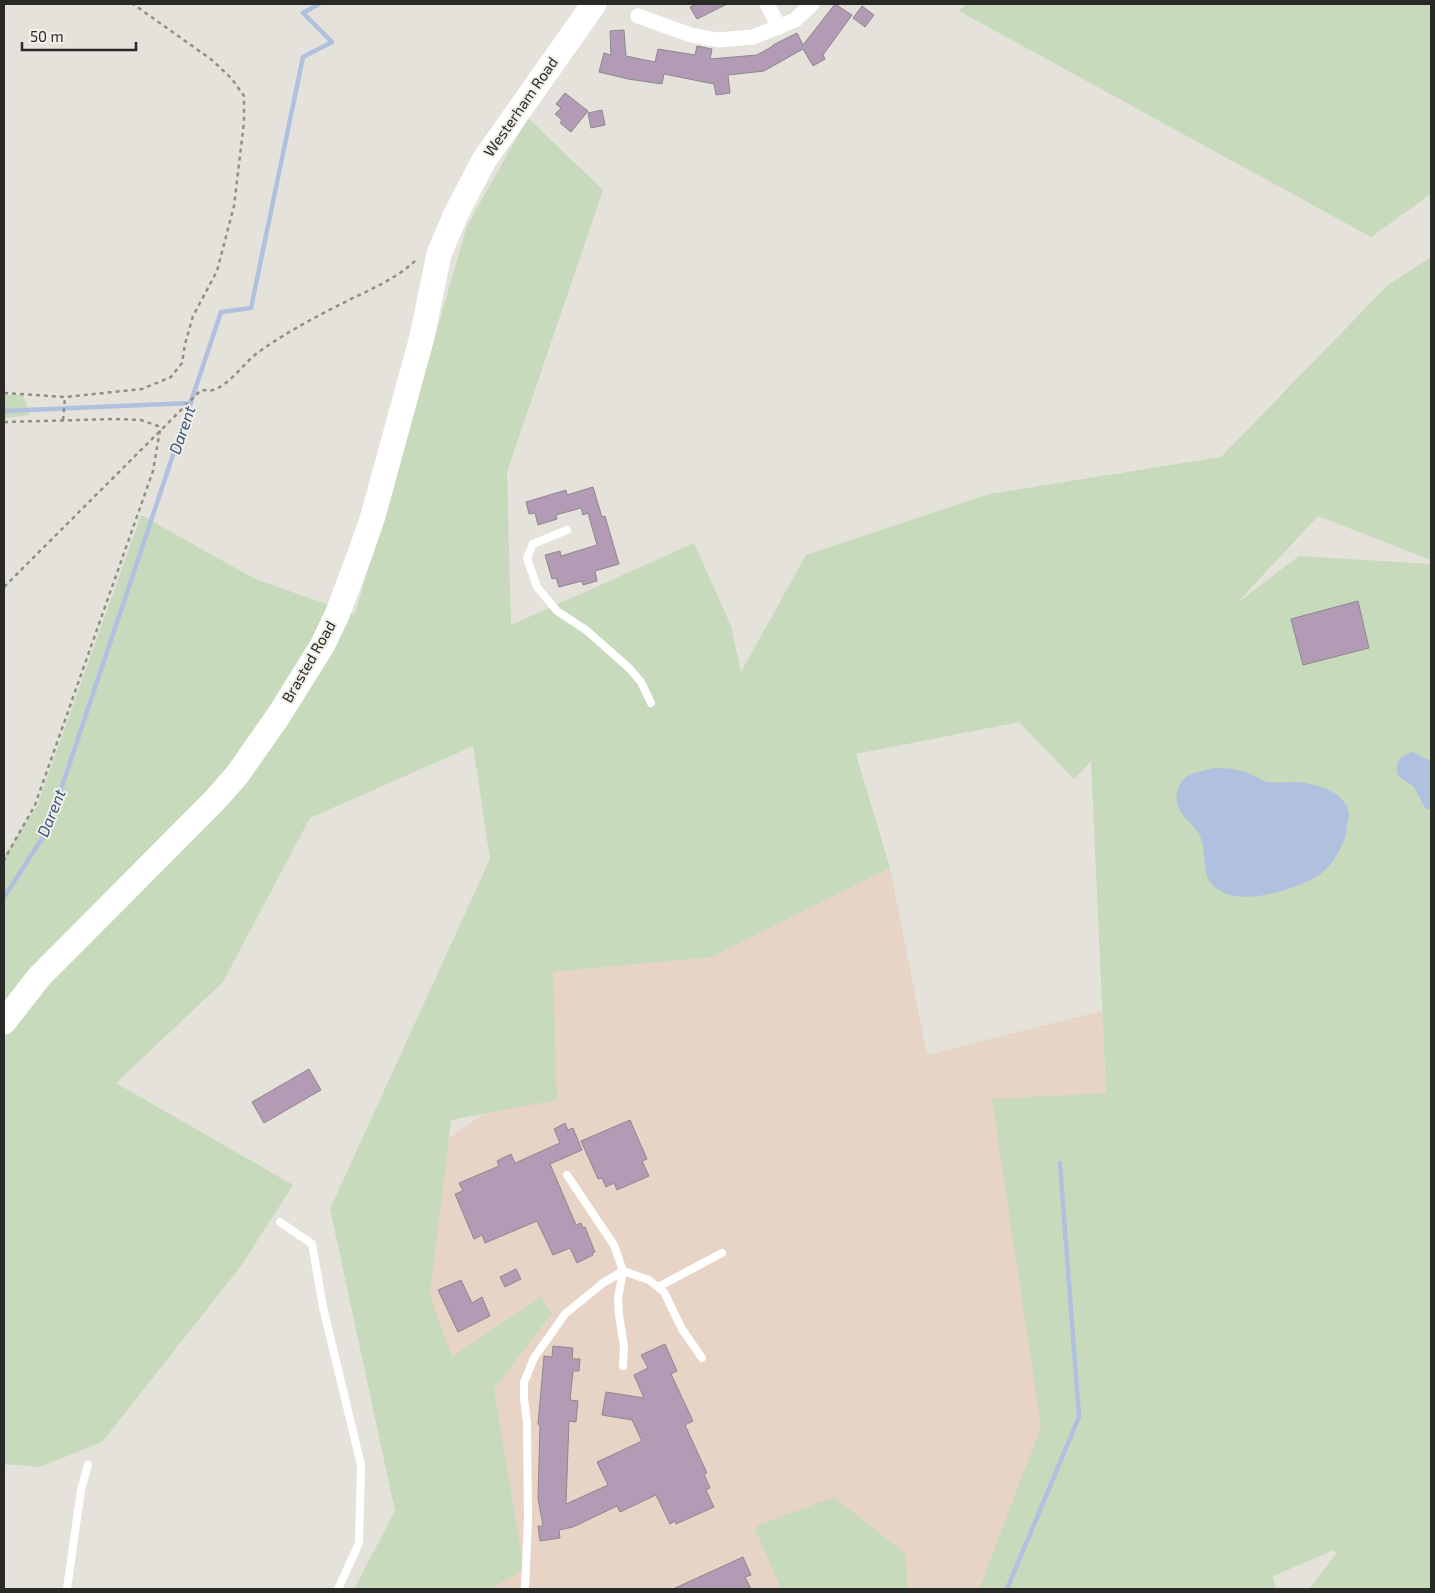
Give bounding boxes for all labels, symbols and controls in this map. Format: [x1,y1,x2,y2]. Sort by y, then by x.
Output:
scale bar [22,20,136,52]
text: 50 m [30,27,64,45]
street label: Westerham Road [479,53,561,160]
water label: Darent [164,402,199,457]
street label: Brasted Road [277,617,339,706]
water label: Darent [32,785,69,839]

